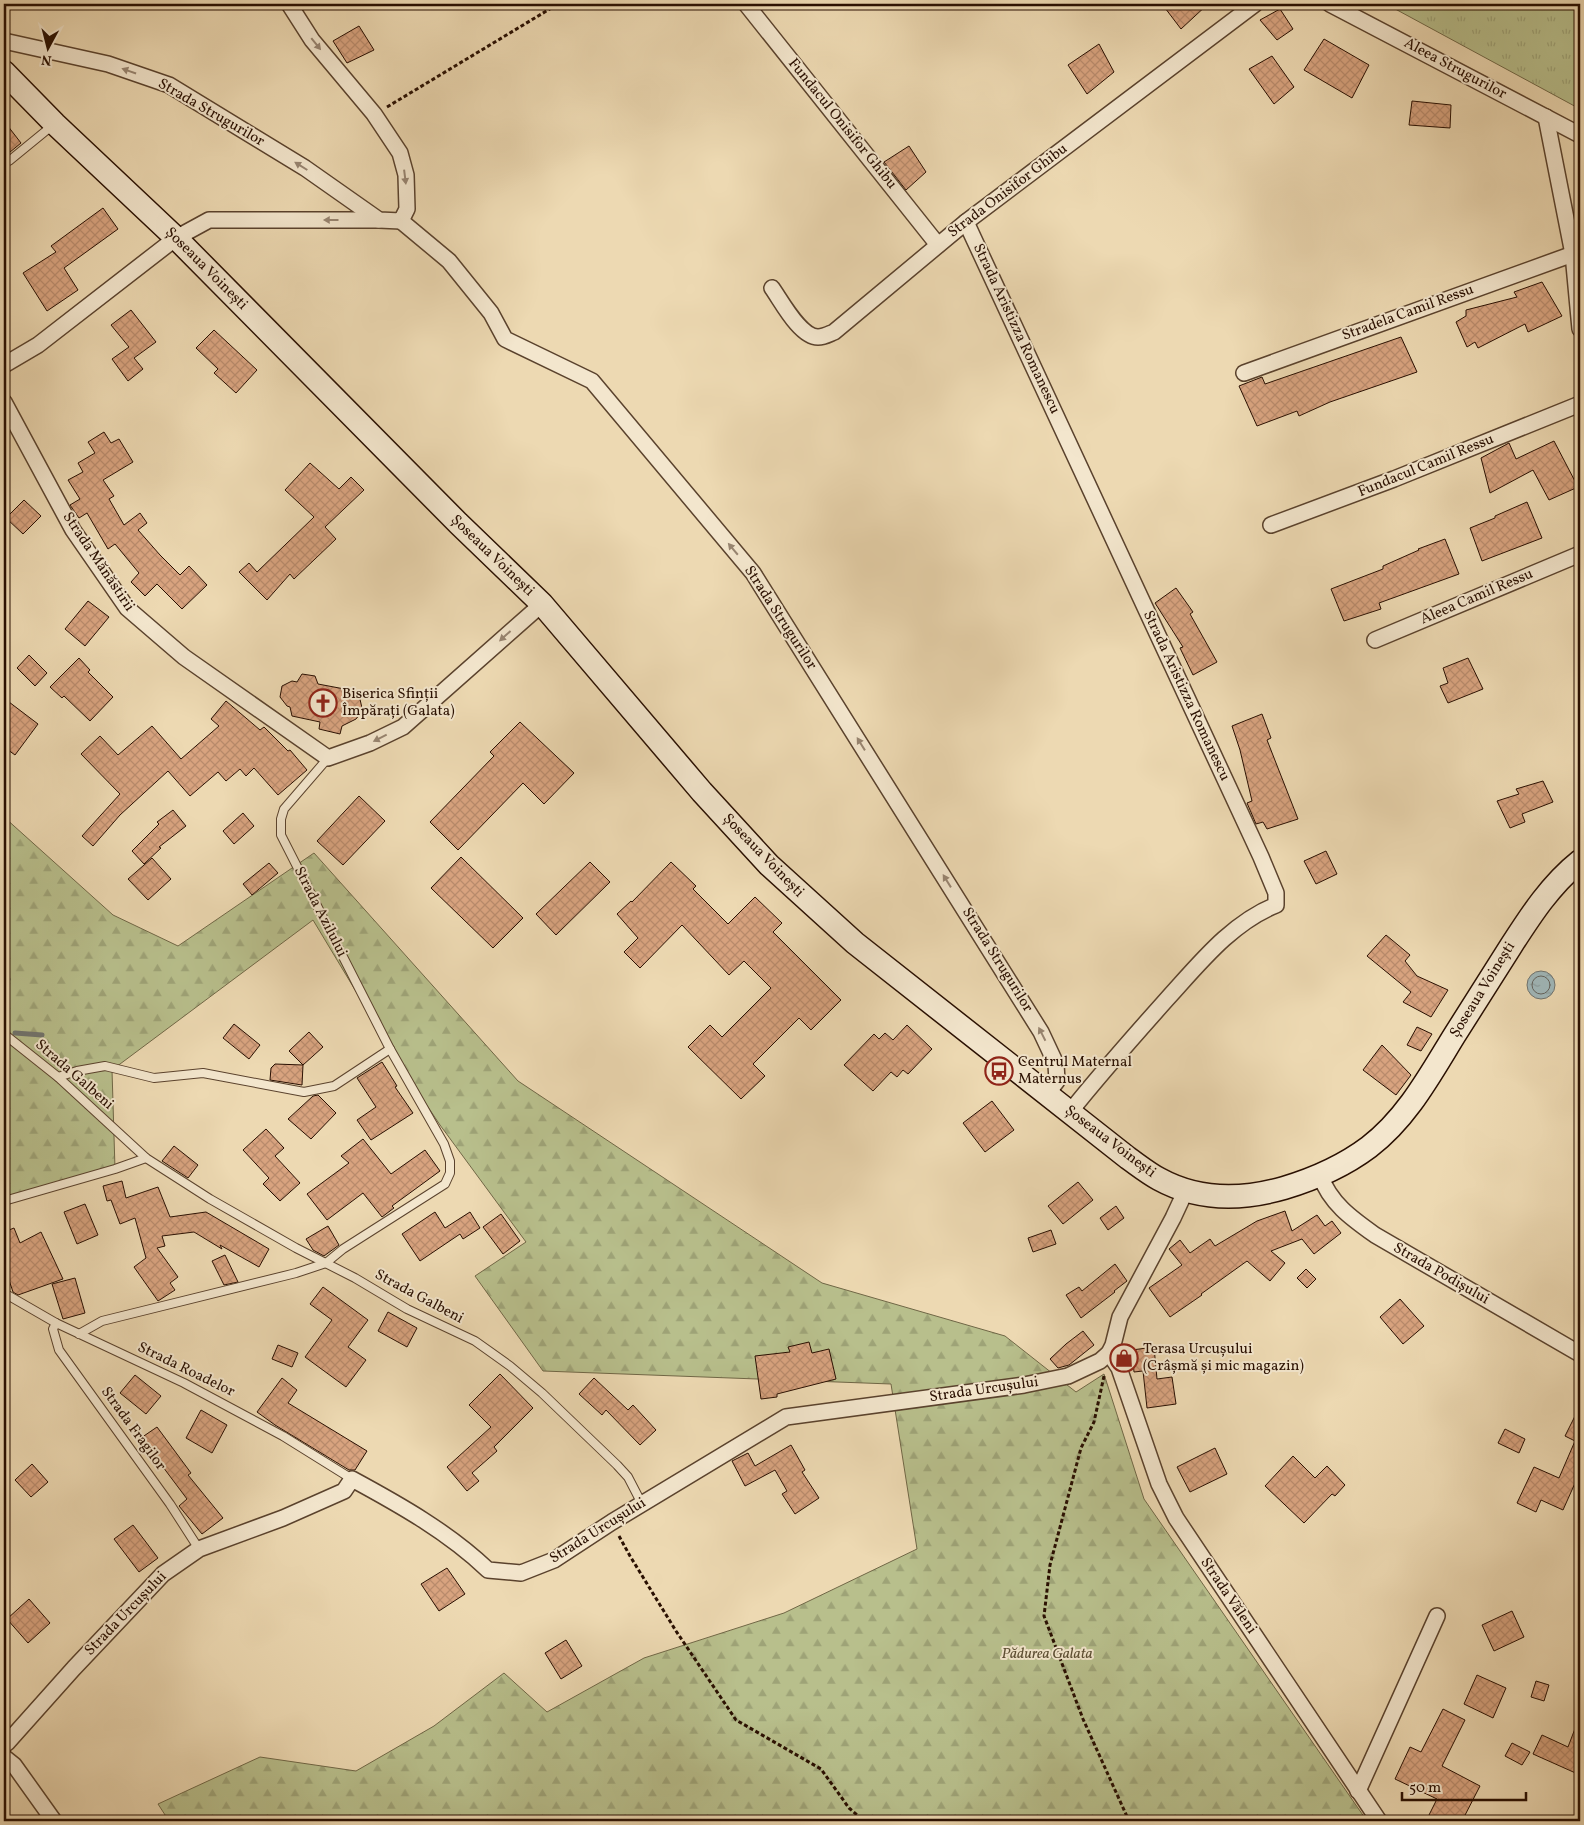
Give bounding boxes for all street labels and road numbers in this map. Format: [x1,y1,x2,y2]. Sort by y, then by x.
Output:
street label: Aleea Strugurilor [1400,33,1510,105]
street label: Fundacul Onisifor Ghibu [783,54,901,194]
street label: Strada Strugurilor [154,74,268,152]
street label: Strada Onisifor Ghibu [944,139,1072,243]
street label: Șoseaua Voinești [160,223,252,315]
street label: Strada Aristizza Romanescu [967,240,1065,418]
street label: Stradela Camil Ressu [1339,279,1477,347]
street label: Fundacul Camil Ressu [1355,429,1497,503]
street label: Strada Mănăstirii [57,508,139,616]
street label: Șoseaua Voinești [445,510,539,602]
street label: Strada Strugurilor [738,562,822,674]
street label: Aleea Camil Ressu [1417,564,1537,630]
street label: Strada Aristizza Romanescu [1137,607,1235,785]
street label: Șoseaua Voinești [717,809,809,903]
street label: Strada Azilului [288,863,352,961]
street label: Strada Strugurilor [956,903,1038,1017]
street label: Șoseaua Voinești [1445,938,1521,1042]
street label: Strada Galbeni [30,1035,118,1115]
street label: Șoseaua Voinești [1060,1101,1160,1183]
street label: Strada Podișului [1389,1238,1493,1310]
street label: Strada Galbeni [371,1265,467,1329]
street label: Strada Roadelor [134,1337,238,1403]
street label: Strada Urcușului [928,1372,1040,1408]
street label: Strada Fragilor [95,1383,171,1475]
street label: Strada Urcușului [546,1493,650,1569]
street label: Strada Văleni [1195,1554,1261,1638]
street label: Strada Urcușului [80,1567,172,1661]

